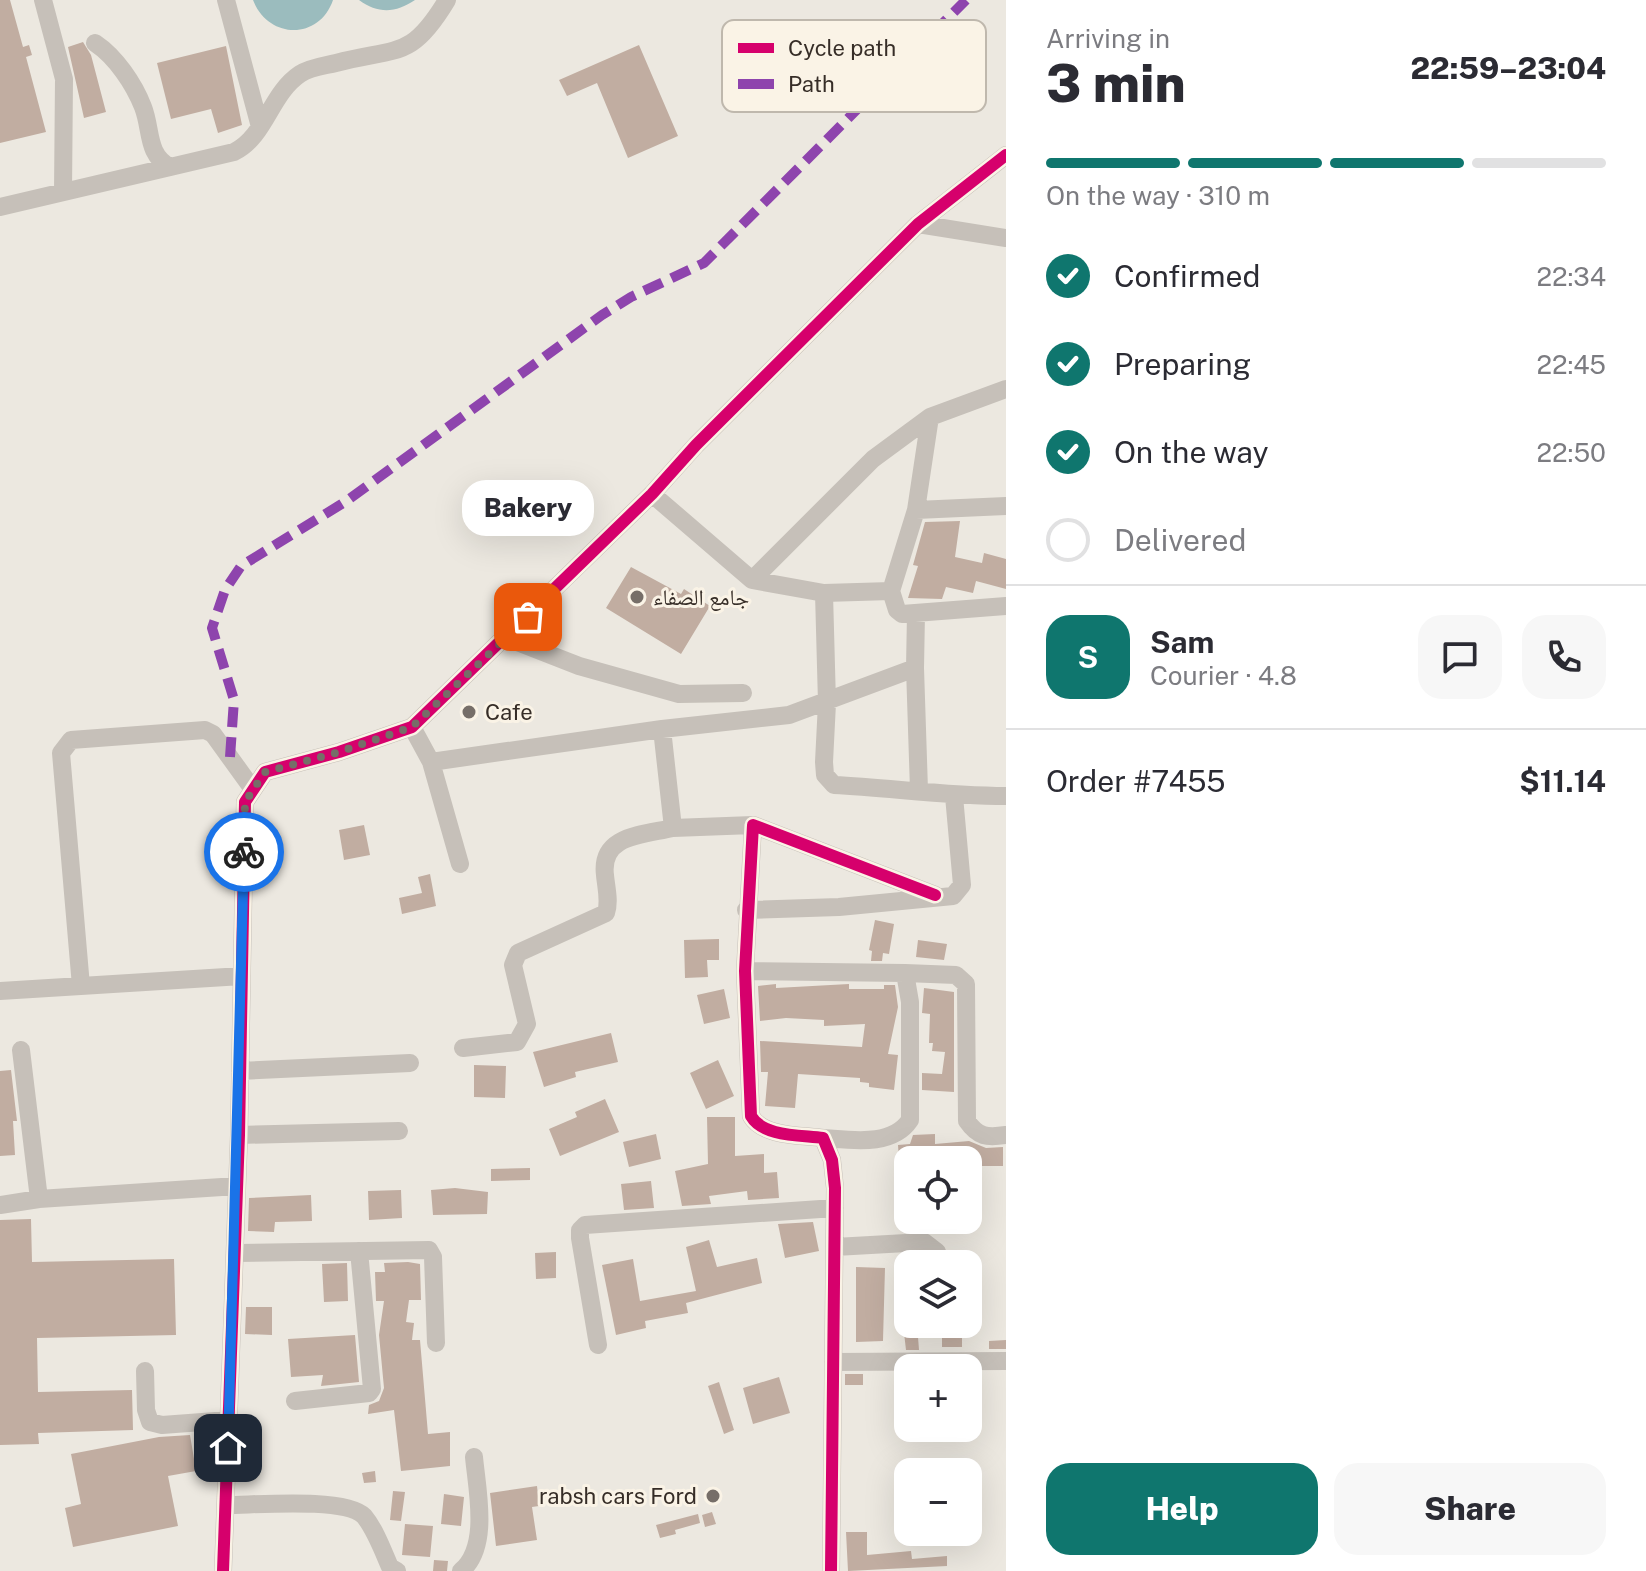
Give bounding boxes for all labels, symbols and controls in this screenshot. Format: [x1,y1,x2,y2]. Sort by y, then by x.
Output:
legend [722,20,986,112]
text: Arriving in [1046,23,1170,54]
text: Cycle path [788,35,896,61]
text: 22:59–23:04 [1411,50,1606,86]
text: 3 min [1046,53,1186,114]
text: Path [788,71,835,97]
text: On the way · 310 m [1046,180,1270,211]
icon: check [1046,254,1090,298]
text: Confirmed [1114,258,1260,294]
text: 22:34 [1536,261,1606,292]
icon: check [1046,342,1090,386]
text: Preparing [1114,346,1251,382]
text: 22:45 [1537,349,1606,380]
icon: check [1046,430,1090,474]
text: On the way [1114,434,1268,470]
text: 22:50 [1537,437,1606,468]
callout: Bakery [462,481,594,537]
text: Bakery [484,492,572,523]
text: Delivered [1114,522,1246,558]
pin [494,583,562,651]
place label: جامع الصفاء [653,584,749,611]
marker: جامع الصفاء [628,588,646,606]
icon: bag [506,595,550,639]
button: chat [1418,615,1502,699]
button: phone [1522,615,1606,699]
text: Sam [1150,624,1214,660]
text: S [1078,639,1098,675]
text: Courier · 4.8 [1150,660,1297,691]
place label: Cafe [485,699,533,725]
marker: Cafe [460,703,478,721]
text: Order #7455 [1046,763,1226,799]
text: $11.14 [1519,763,1606,799]
courier [204,812,284,892]
icon: bike [222,830,266,874]
map controls [894,1146,982,1546]
button: locate [894,1146,982,1234]
button: layers [894,1250,982,1338]
button: + [894,1354,982,1442]
pin [194,1414,262,1482]
icon: home [206,1426,250,1470]
button: − [894,1458,982,1546]
button: Help [1046,1463,1318,1555]
button: Share [1334,1463,1606,1555]
place label: rabsh cars Ford [539,1483,697,1509]
marker: rabsh cars Ford [704,1487,722,1505]

